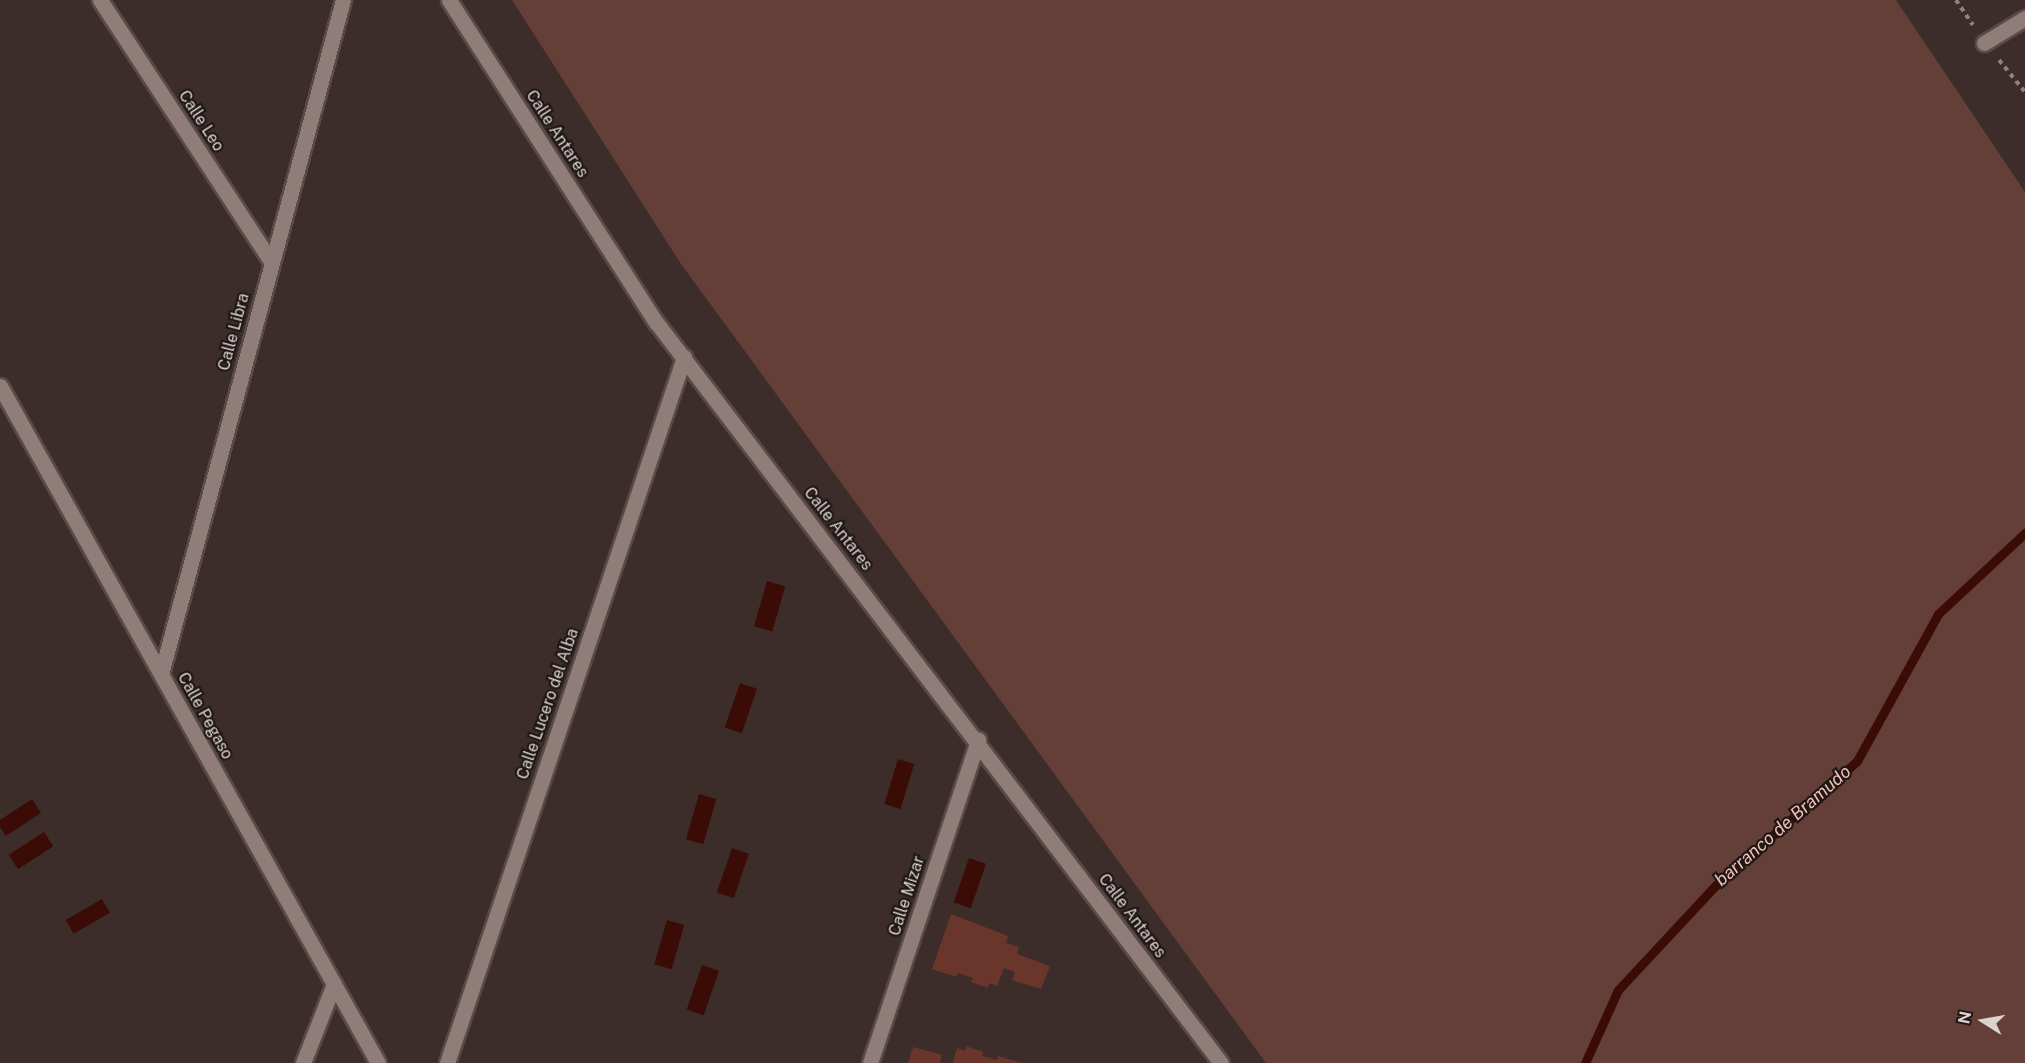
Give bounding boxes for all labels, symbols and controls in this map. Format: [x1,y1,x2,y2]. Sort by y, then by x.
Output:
street label: Calle Leo [174,87,228,155]
street label: Calle Antares [522,87,592,181]
street label: Calle Libra [214,291,254,373]
street label: Calle Antares [800,484,876,574]
street label: Calle Lucero del Alba [513,626,583,782]
street label: Calle Pegaso [173,669,237,763]
water label: barranco de Bramudo [1710,761,1856,891]
street label: Calle Mizar [885,854,929,938]
street label: Calle Antares [1094,870,1170,962]
north arrow [1953,991,2013,1051]
text: N [1954,1010,1975,1025]

